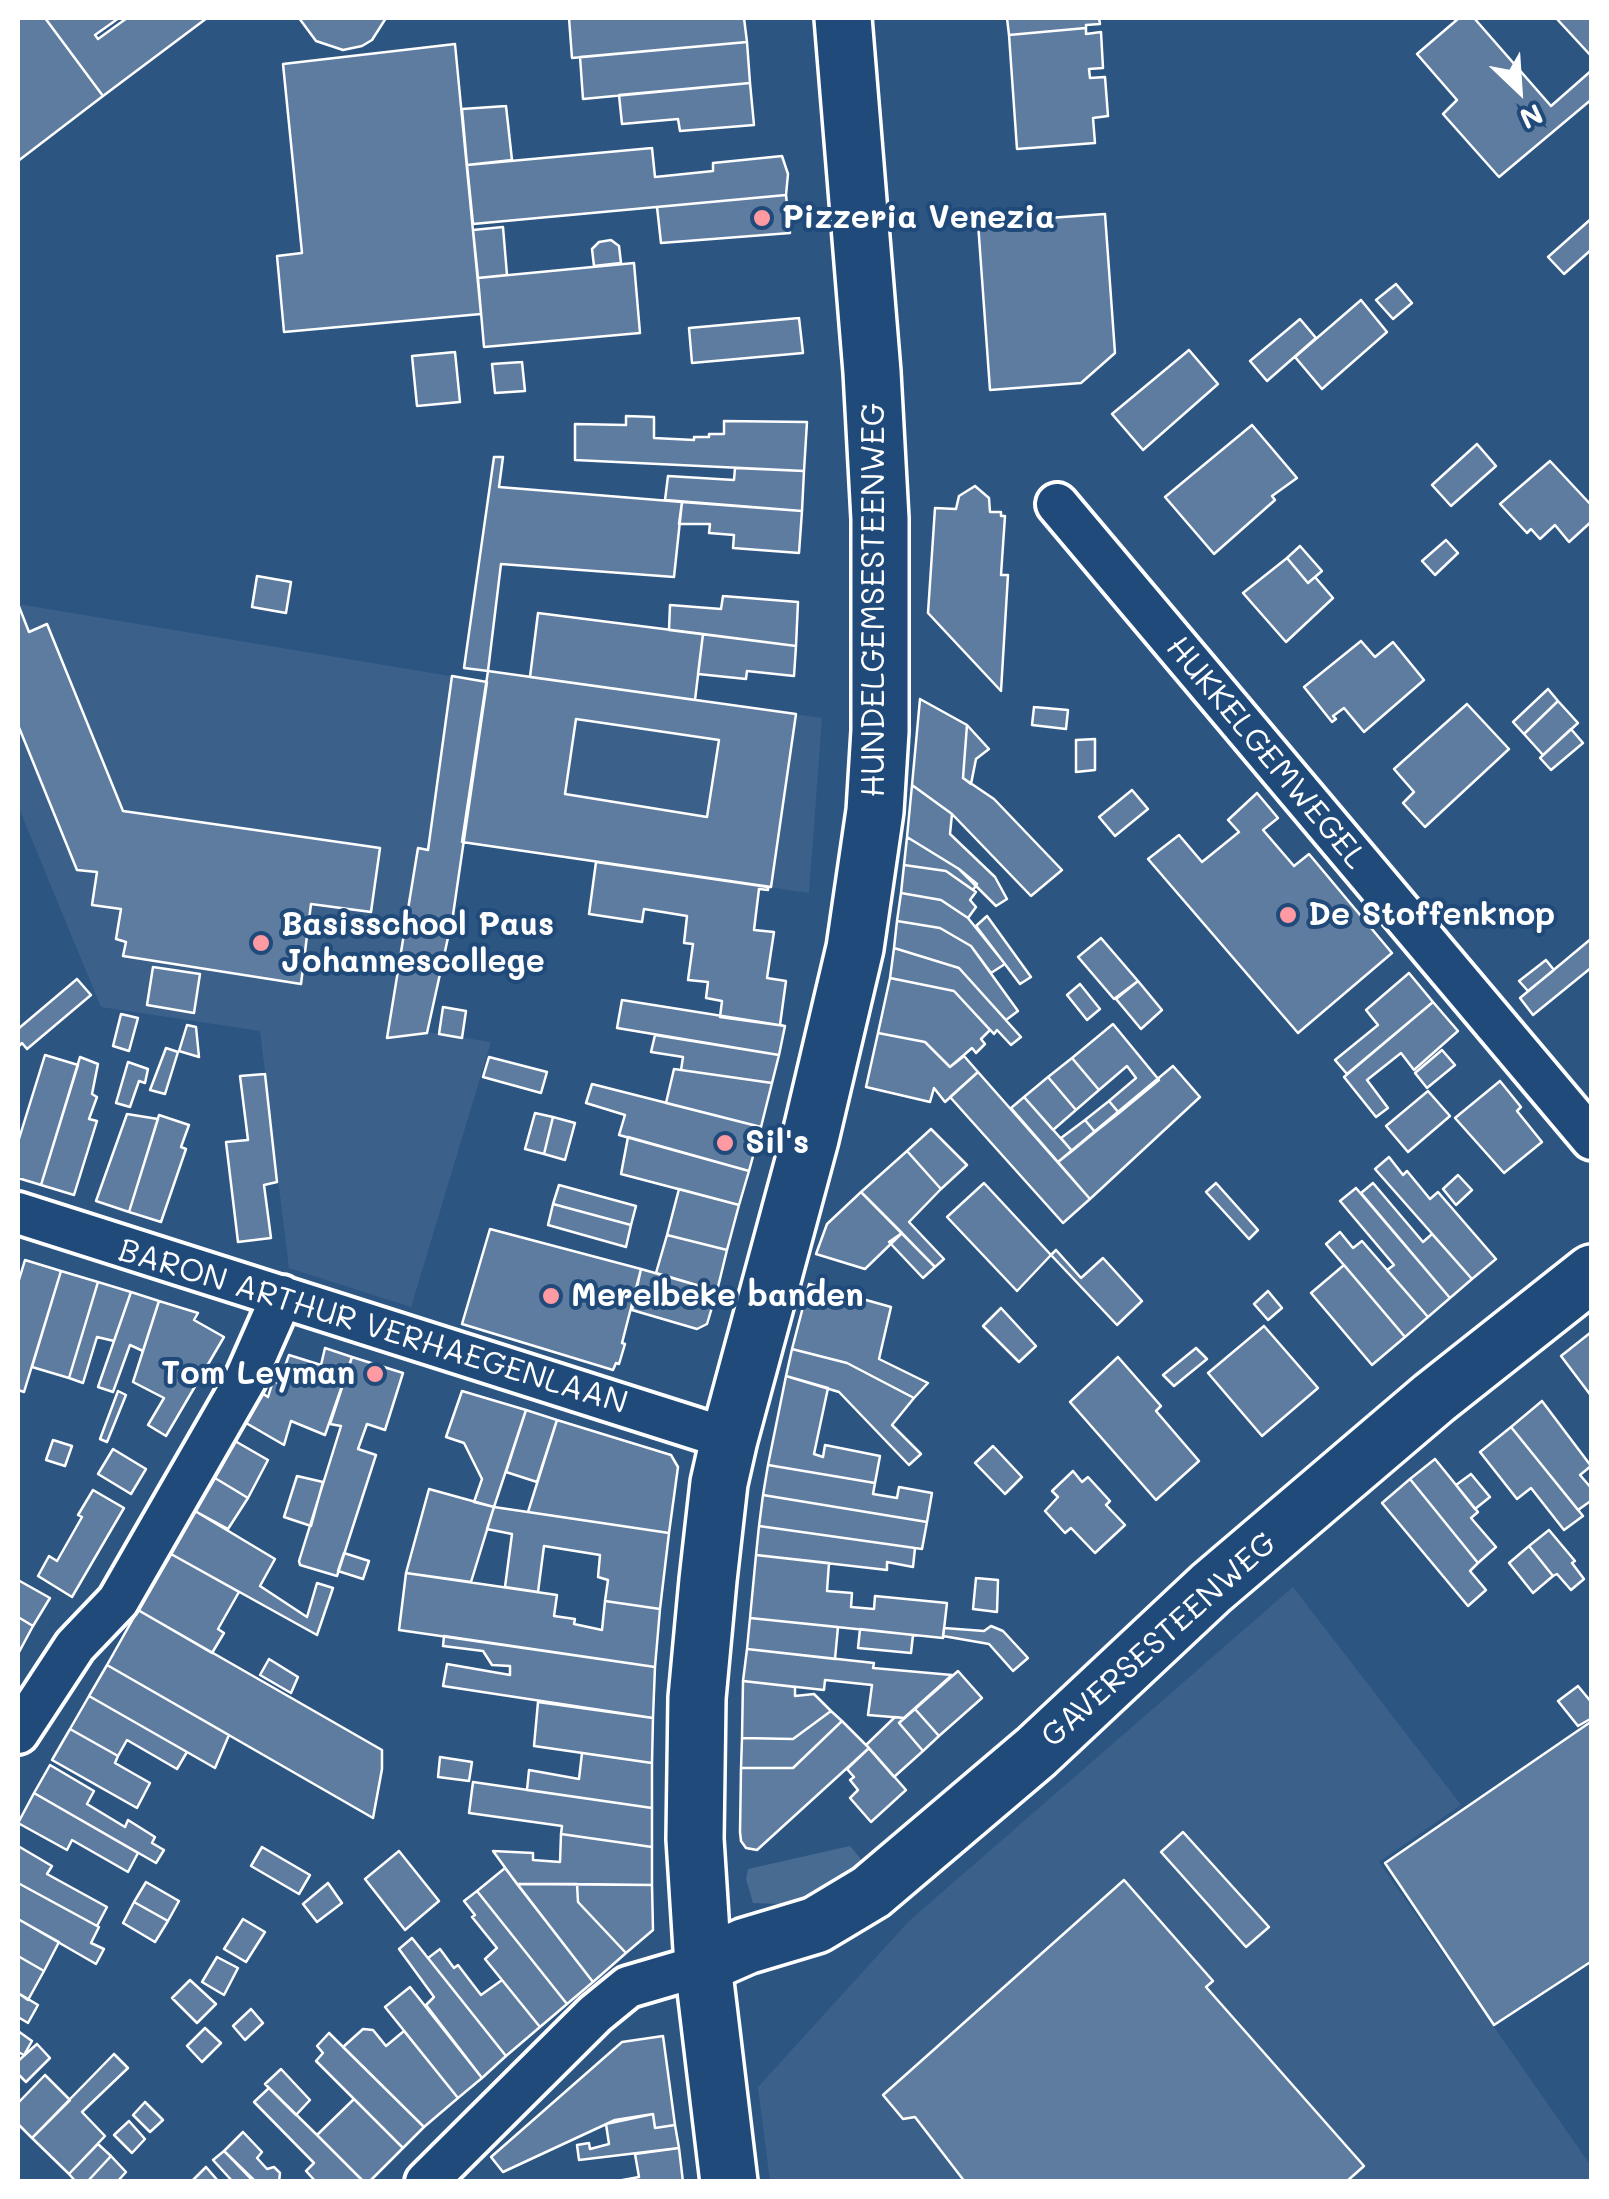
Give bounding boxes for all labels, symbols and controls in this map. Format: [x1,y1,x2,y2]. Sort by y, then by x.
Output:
north arrow [1469,40,1569,140]
text: N [1514,96,1549,138]
place label: Pizzeria Venezia [782,199,1055,237]
marker: Pizzeria Venezia [751,207,773,229]
street label: HUNDELGEMSESTEENWEG [855,402,893,798]
street label: HUKKELGEMWEGEL [1158,629,1374,877]
place label: De Stoffenknop [1308,896,1555,934]
marker: De Stoffenknop [1277,904,1299,926]
place label: Basisschool Paus Johannescollege [281,906,554,981]
marker: Basisschool Paus Johannescollege [250,932,272,954]
place label: Sil's [745,1124,809,1162]
marker: Sil's [714,1132,736,1154]
street label: BARON ARTHUR VERHAEGENLAAN [114,1231,632,1423]
place label: Merelbeke banden [571,1277,864,1315]
marker: Merelbeke banden [540,1285,562,1307]
place label: Tom Leyman [161,1355,355,1393]
marker: Tom Leyman [364,1363,386,1385]
street label: GAVERSESTEENWEG [1034,1524,1284,1756]

